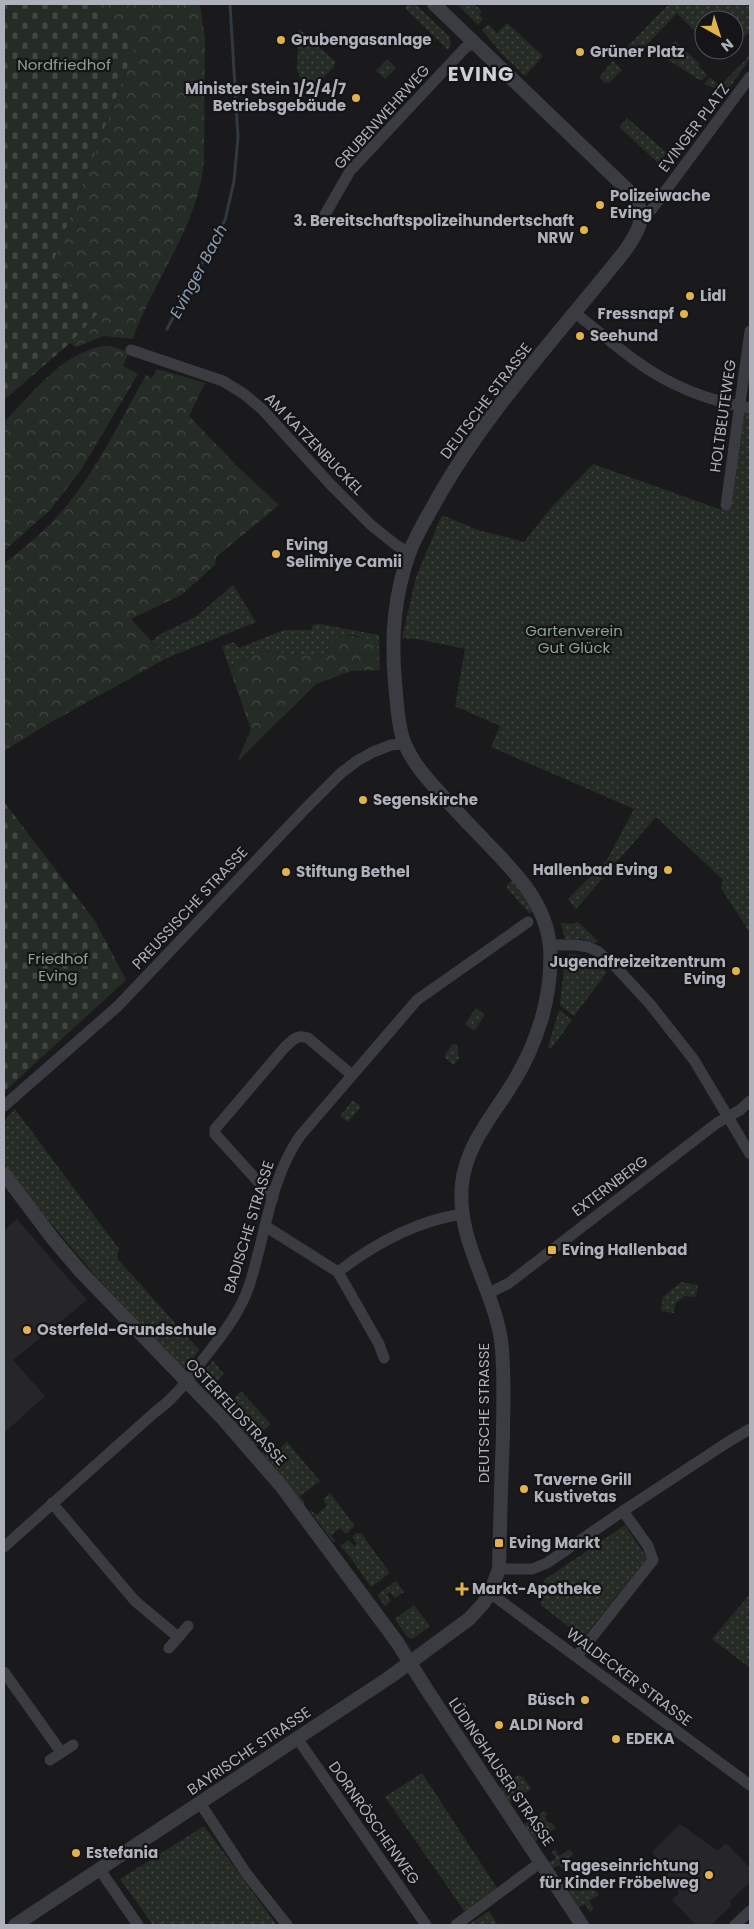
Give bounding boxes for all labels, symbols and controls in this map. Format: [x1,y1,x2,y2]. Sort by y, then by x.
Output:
north arrow [694,10,744,60]
place label: Grubengasanlage [291,29,432,50]
marker: Grubengasanlage [275,34,287,46]
text: N [717,34,738,56]
place label: Grüner Platz [590,41,684,62]
marker: Grüner Platz [574,46,586,58]
park label: Nordfriedhof [17,54,111,75]
street label: GRUBENWEHRWEG [329,60,435,174]
district label: EVING [448,60,514,88]
place label: Minister Stein 1/2/4/7 Betriebsgebäude [185,78,346,116]
street label: EVINGER PLATZ [653,79,734,176]
marker: Minister Stein 1/2/4/7 Betriebsgebäude [350,92,362,104]
place label: Polizeiwache Eving [610,185,710,223]
marker: Polizeiwache Eving [594,199,606,211]
place label: 3. Bereitschaftspolizeihundertschaft NRW [293,210,574,248]
water label: Evinger Bach [164,220,233,322]
marker: 3. Bereitschaftspolizeihundertschaft NRW [578,224,590,236]
place label: Lidl [700,285,726,306]
marker: Lidl [684,290,696,302]
place label: Fressnapf [598,303,675,324]
marker: Fressnapf [678,308,690,320]
place label: Seehund [590,325,658,346]
marker: Seehund [574,330,586,342]
street label: DEUTSCHE STRASSE [435,338,536,463]
street label: HOLTBEUTEWEG [704,358,741,474]
street label: AM KATZENBUCKEL [260,388,369,500]
place label: Eving Selimiye Camii [286,534,402,572]
marker: Eving Selimiye Camii [270,548,282,560]
park label: Gartenverein Gut Glück [525,620,623,658]
place label: Segenskirche [373,789,478,810]
marker: Segenskirche [357,794,369,806]
street label: PREUSSISCHE STRASSE [127,842,252,974]
place label: Hallenbad Eving [533,859,658,880]
place label: Stiftung Bethel [296,861,410,882]
marker: Hallenbad Eving [662,864,674,876]
marker: Stiftung Bethel [280,866,292,878]
park label: Friedhof Eving [28,948,88,986]
place label: Jugendfreizeitzentrum Eving [550,951,726,989]
marker: Jugendfreizeitzentrum Eving [730,965,742,977]
street label: EXTERNBERG [567,1150,652,1221]
street label: BADISCHE STRASSE [218,1158,279,1296]
place label: Eving Hallenbad [562,1239,687,1260]
marker: Eving Hallenbad [546,1244,558,1256]
place label: Osterfeld-Grundschule [37,1319,216,1340]
marker: Osterfeld-Grundschule [21,1324,33,1336]
street label: DEUTSCHE STRASSE [473,1343,494,1483]
street label: OSTERFELDSTRASSE [181,1354,292,1470]
place label: Taverne Grill Kustivetas [534,1469,632,1507]
marker: Taverne Grill Kustivetas [518,1483,530,1495]
place label: Eving Markt [509,1532,600,1553]
marker: Eving Markt [493,1537,505,1549]
place label: Markt-Apotheke [472,1578,601,1599]
marker: Markt-Apotheke [456,1583,468,1595]
street label: WALDECKER STRASSE [562,1622,696,1731]
place label: Büsch [527,1689,575,1710]
street label: LÜDINGHAUSER STRASSE [444,1693,559,1850]
marker: Büsch [579,1694,591,1706]
street label: BAYRISCHE STRASSE [183,1701,315,1800]
place label: ALDI Nord [509,1714,583,1735]
marker: ALDI Nord [493,1719,505,1731]
place label: EDEKA [626,1728,675,1749]
marker: EDEKA [610,1733,622,1745]
street label: DORNRÖSCHENWEG [324,1757,425,1889]
place label: Estefania [86,1842,158,1863]
marker: Estefania [70,1847,82,1859]
place label: Tageseinrichtung für Kinder Fröbelweg [539,1855,699,1893]
marker: Tageseinrichtung für Kinder Fröbelweg [703,1869,715,1881]

